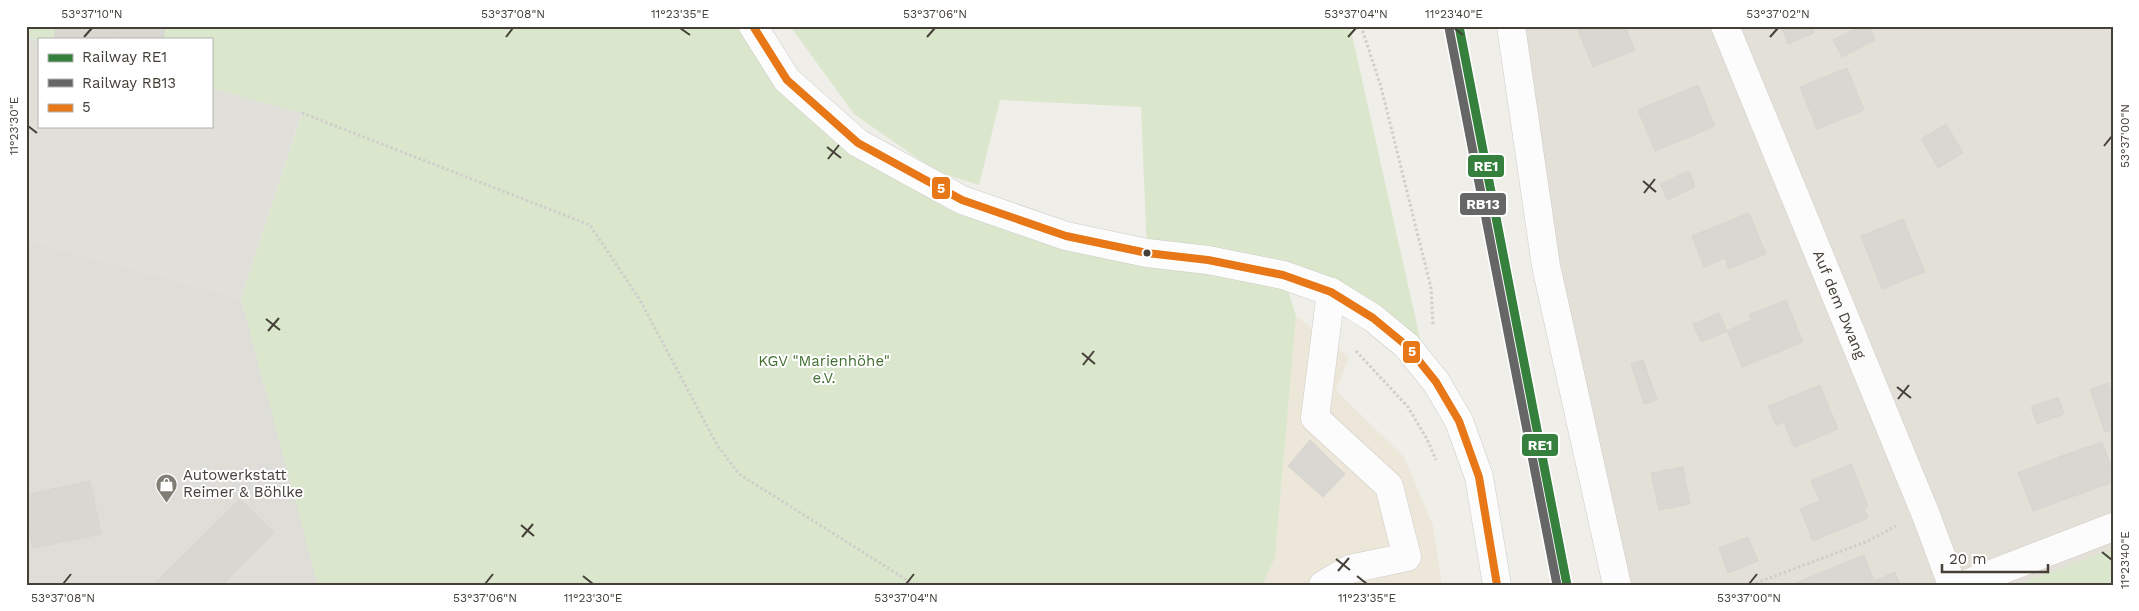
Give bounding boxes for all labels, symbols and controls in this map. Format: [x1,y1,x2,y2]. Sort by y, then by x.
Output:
text: 53°37'10"N [61,7,123,21]
text: 53°37'08"N [481,7,545,21]
text: 11°23'35"E [651,7,709,21]
text: 53°37'06"N [903,7,967,21]
text: 53°37'04"N [1324,7,1388,21]
text: 11°23'40"E [1425,7,1483,21]
text: 53°37'02"N [1746,7,1810,21]
legend [38,38,212,128]
text: Railway RE1 [82,48,167,66]
text: Railway RB13 [82,74,176,92]
text: 11°23'30"E [7,96,21,155]
text: 5 [82,98,91,116]
text: 53°37'00"N [2118,104,2132,168]
line badge: RE1 [1467,154,1505,178]
text: RE1 [1474,158,1498,174]
line badge: 5 [931,176,951,200]
text: 5 [937,180,945,196]
line badge: RB13 [1459,192,1507,216]
text: RB13 [1466,196,1500,212]
street label: Auf dem Dwang [1809,247,1870,361]
unlabelled marker [1142,248,1152,258]
line badge: 5 [1402,340,1421,364]
text: 5 [1408,343,1416,359]
park label: KGV "Marienhöhe" e.V. [758,352,890,387]
line badge: RE1 [1521,433,1559,457]
text: RE1 [1528,437,1552,453]
place label: Autowerkstatt Reimer & Böhlke [183,466,303,501]
shop icon: Autowerkstatt Reimer & Böhlke [155,472,179,503]
text: 11°23'40"E [2118,531,2132,589]
scale bar [1942,541,2048,573]
text: 20 m [1949,550,1987,568]
text: 53°37'08"N [31,591,95,605]
text: 53°37'06"N [453,591,517,605]
text: 11°23'30"E [564,591,623,605]
text: 53°37'04"N [874,591,938,605]
text: 11°23'35"E [1338,591,1396,605]
text: 53°37'00"N [1717,591,1781,605]

